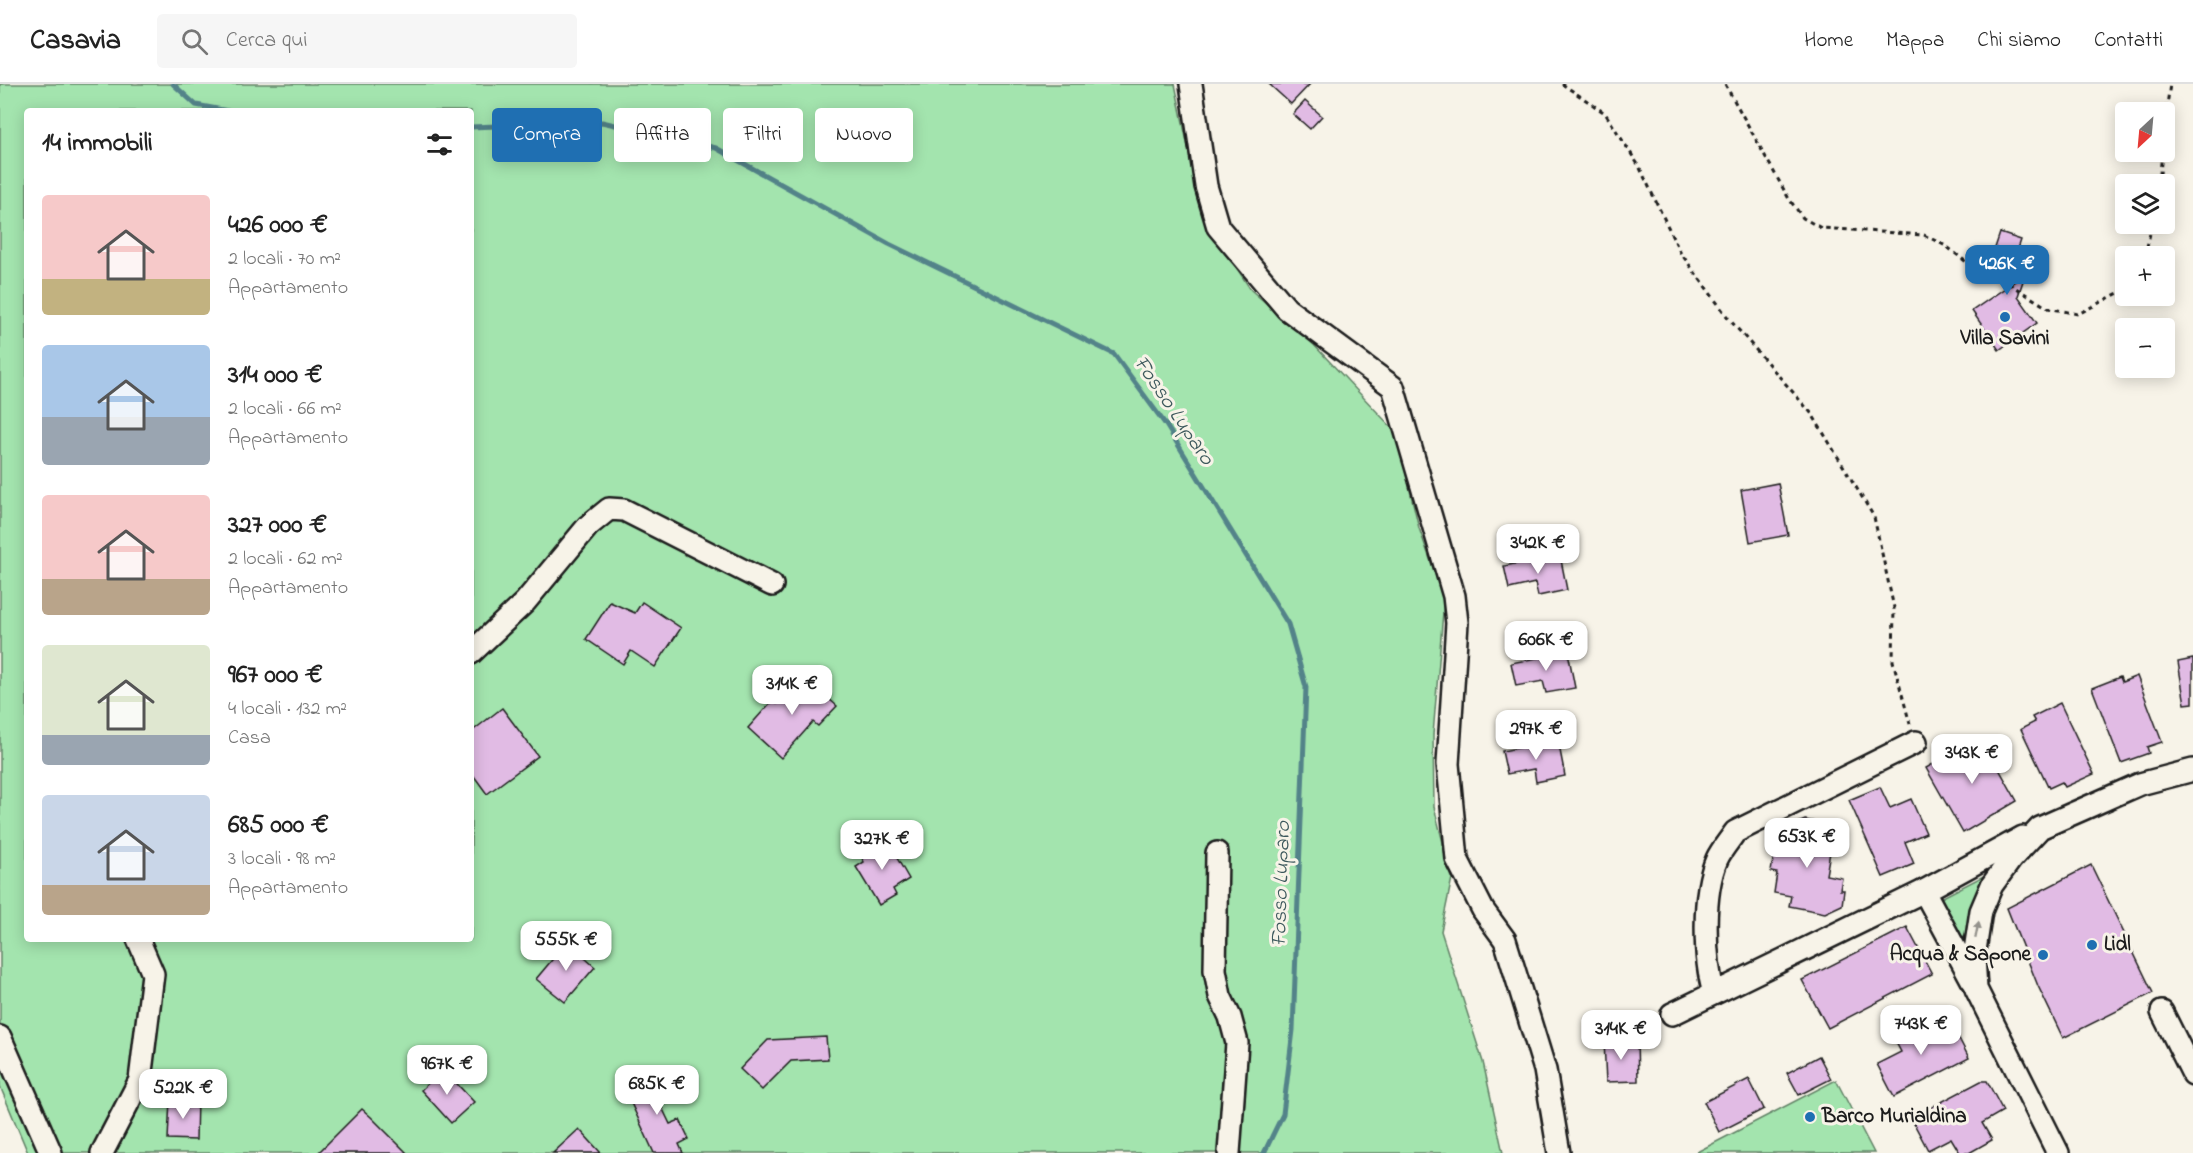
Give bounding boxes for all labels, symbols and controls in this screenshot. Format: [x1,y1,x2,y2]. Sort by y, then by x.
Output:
search box [157,14,577,68]
text: Casavia [30,21,121,62]
icon: search [178,25,211,58]
text: Cerca qui [226,25,307,57]
text: Home [1804,26,1853,56]
text: Mappa [1886,26,1944,56]
text: Chi siamo [1977,26,2061,56]
text: Contatti [2094,26,2163,56]
north arrow [2115,102,2175,162]
map controls [2115,102,2175,378]
chip: Compra [492,108,602,162]
chip: Affitta [614,108,711,162]
chip: Filtri [723,108,803,162]
chip: Nuovo [815,108,913,162]
text: 14 immobili [42,125,153,163]
icon: filters [423,128,456,161]
button: layers [2115,174,2175,234]
text: 426 000 € [228,207,328,245]
icon: home [90,219,162,291]
text: 2 locali · 70 m² [228,245,341,274]
pin: 426K € [1958,245,2056,296]
button: + [2115,246,2175,306]
text: 426K € [1979,250,2035,279]
text: Appartamento [228,274,348,303]
marker: Villa Savini [1998,310,2012,324]
button: − [2115,318,2175,378]
place label: Villa Savini [1959,324,2050,354]
water label: Fosso Luparo [1125,350,1222,473]
text: 314 000 € [228,357,323,395]
icon: home [90,369,162,441]
text: 2 locali · 66 m² [228,395,342,424]
text: Appartamento [228,424,348,453]
text: 327 000 € [228,507,327,545]
icon: home [90,519,162,591]
pin: 342K € [1489,524,1587,575]
text: 342K € [1510,529,1566,558]
text: 2 locali · 62 m² [228,545,343,574]
text: Appartamento [228,574,348,603]
pin: 606K € [1497,621,1595,672]
text: 606K € [1519,626,1573,655]
text: 967 000 € [228,657,323,695]
pin: 314K € [743,665,841,716]
icon: home [90,669,162,741]
text: 314K € [766,670,818,699]
text: 4 locali · 132 m² [228,695,347,724]
pin: 297K € [1487,710,1585,761]
text: 297K € [1510,715,1562,744]
text: Casa [228,724,271,753]
pin: 343K € [1923,734,2021,785]
text: 343K € [1945,739,1999,768]
text: 685 000 € [228,807,329,845]
pin: 653K € [1758,818,1856,869]
icon: home [90,819,162,891]
water label: Fosso Luparo [1264,819,1300,947]
pin: 327K € [833,820,931,871]
text: 653K € [1778,823,1836,852]
text: 327K € [854,825,910,854]
text: 3 locali · 98 m² [228,845,336,874]
text: Appartamento [228,874,348,903]
pin: 555K € [517,921,615,972]
one-way arrow [1973,921,1982,940]
text: 555K € [535,926,597,955]
place label: Lidl [2104,930,2131,960]
marker: Lidl [2085,938,2099,952]
place label: Acqua & Sapone [1890,940,2032,970]
marker: Acqua & Sapone [2036,948,2050,962]
pin: 743K € [1872,1005,1970,1056]
pin: 314K € [1572,1010,1670,1061]
text: 743K € [1894,1010,1948,1039]
text: 314K € [1595,1015,1647,1044]
pin: 967K € [398,1045,496,1096]
text: 967K € [421,1050,473,1079]
pin: 685K € [608,1065,706,1116]
pin: 522K € [134,1069,232,1120]
text: 685K € [629,1070,685,1099]
text: 522K € [153,1074,213,1103]
place label: Barco Murialdina [1821,1102,1967,1132]
marker: Barco Murialdina [1803,1110,1817,1124]

